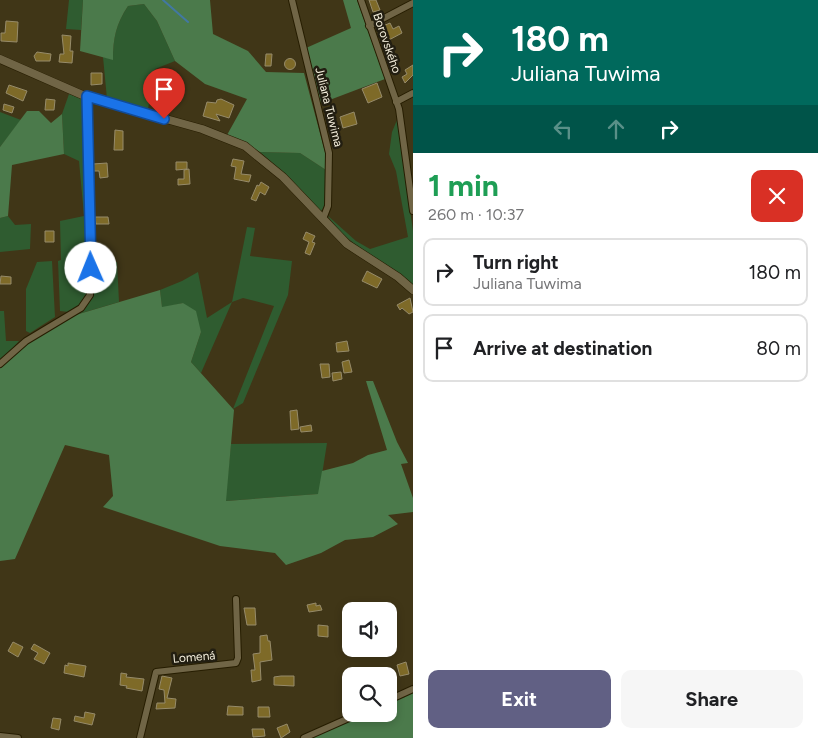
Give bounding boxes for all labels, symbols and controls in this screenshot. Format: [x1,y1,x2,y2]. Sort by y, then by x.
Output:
street label: Borovského [370,11,404,75]
text: 180 m [511,18,609,60]
icon: right [428,20,493,85]
text: Juliana Tuwima [511,60,660,87]
street label: Juliana Tuwima [312,66,346,148]
pin [143,68,185,119]
icon: arrive [150,75,178,103]
icon: left [549,115,577,143]
icon: ahead [602,115,630,143]
icon: right [655,115,683,143]
text: 1 min [428,167,499,204]
button: close [751,170,803,222]
text: 260 m · 10:37 [428,205,524,224]
position arrow [64,241,116,293]
text: Turn right [473,251,559,274]
icon: right [430,258,458,286]
text: 180 m [748,261,801,284]
text: Juliana Tuwima [473,274,582,293]
icon: arrive [430,334,458,362]
text: Arrive at destination [473,337,652,360]
text: 80 m [756,337,801,360]
map controls [342,602,397,722]
button: sound [342,602,397,657]
street label: Lomená [172,648,216,666]
button: search [342,667,397,722]
button: Exit [428,670,611,728]
button: Share [621,670,803,728]

